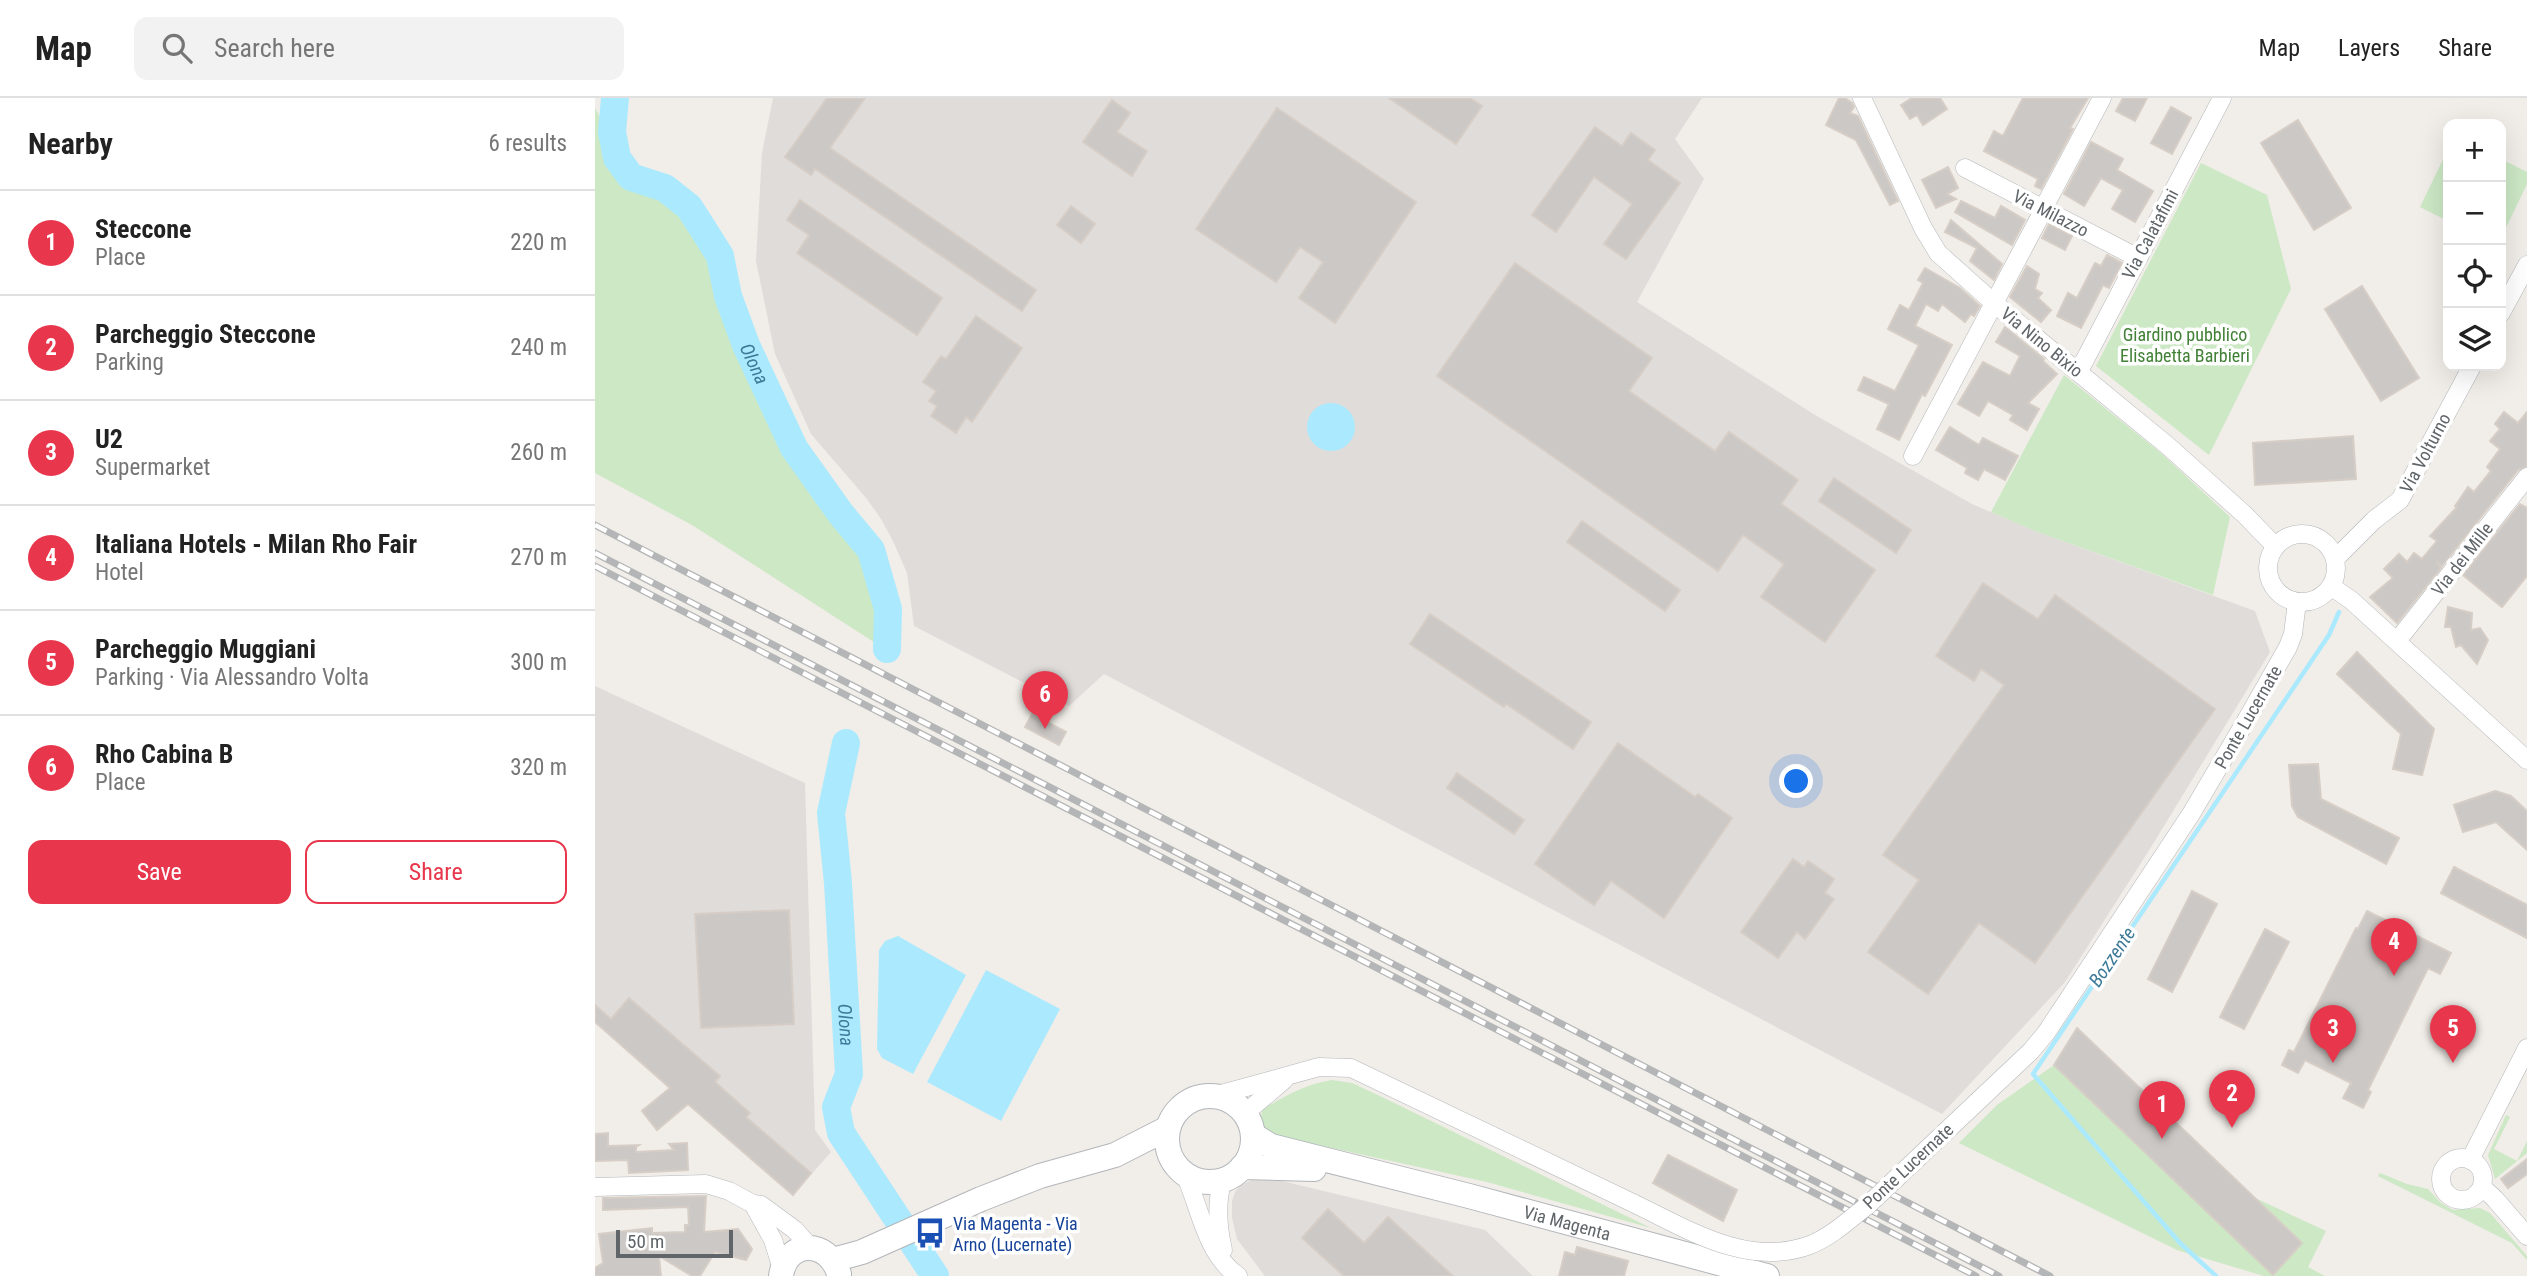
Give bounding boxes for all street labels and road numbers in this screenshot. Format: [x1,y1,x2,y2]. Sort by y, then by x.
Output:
street label: Via Milazzo [2010,185,2092,241]
street label: Via Calatafimi [2117,185,2183,283]
street label: Via Nino Bixio [1997,303,2087,381]
street label: Via Volturno [2395,410,2455,496]
street label: Via dei Mille [2427,518,2497,600]
street label: Ponte Lucernate [2210,662,2286,772]
street label: Ponte Lucernate [1859,1119,1957,1213]
street label: Via Magenta [1521,1201,1613,1244]

